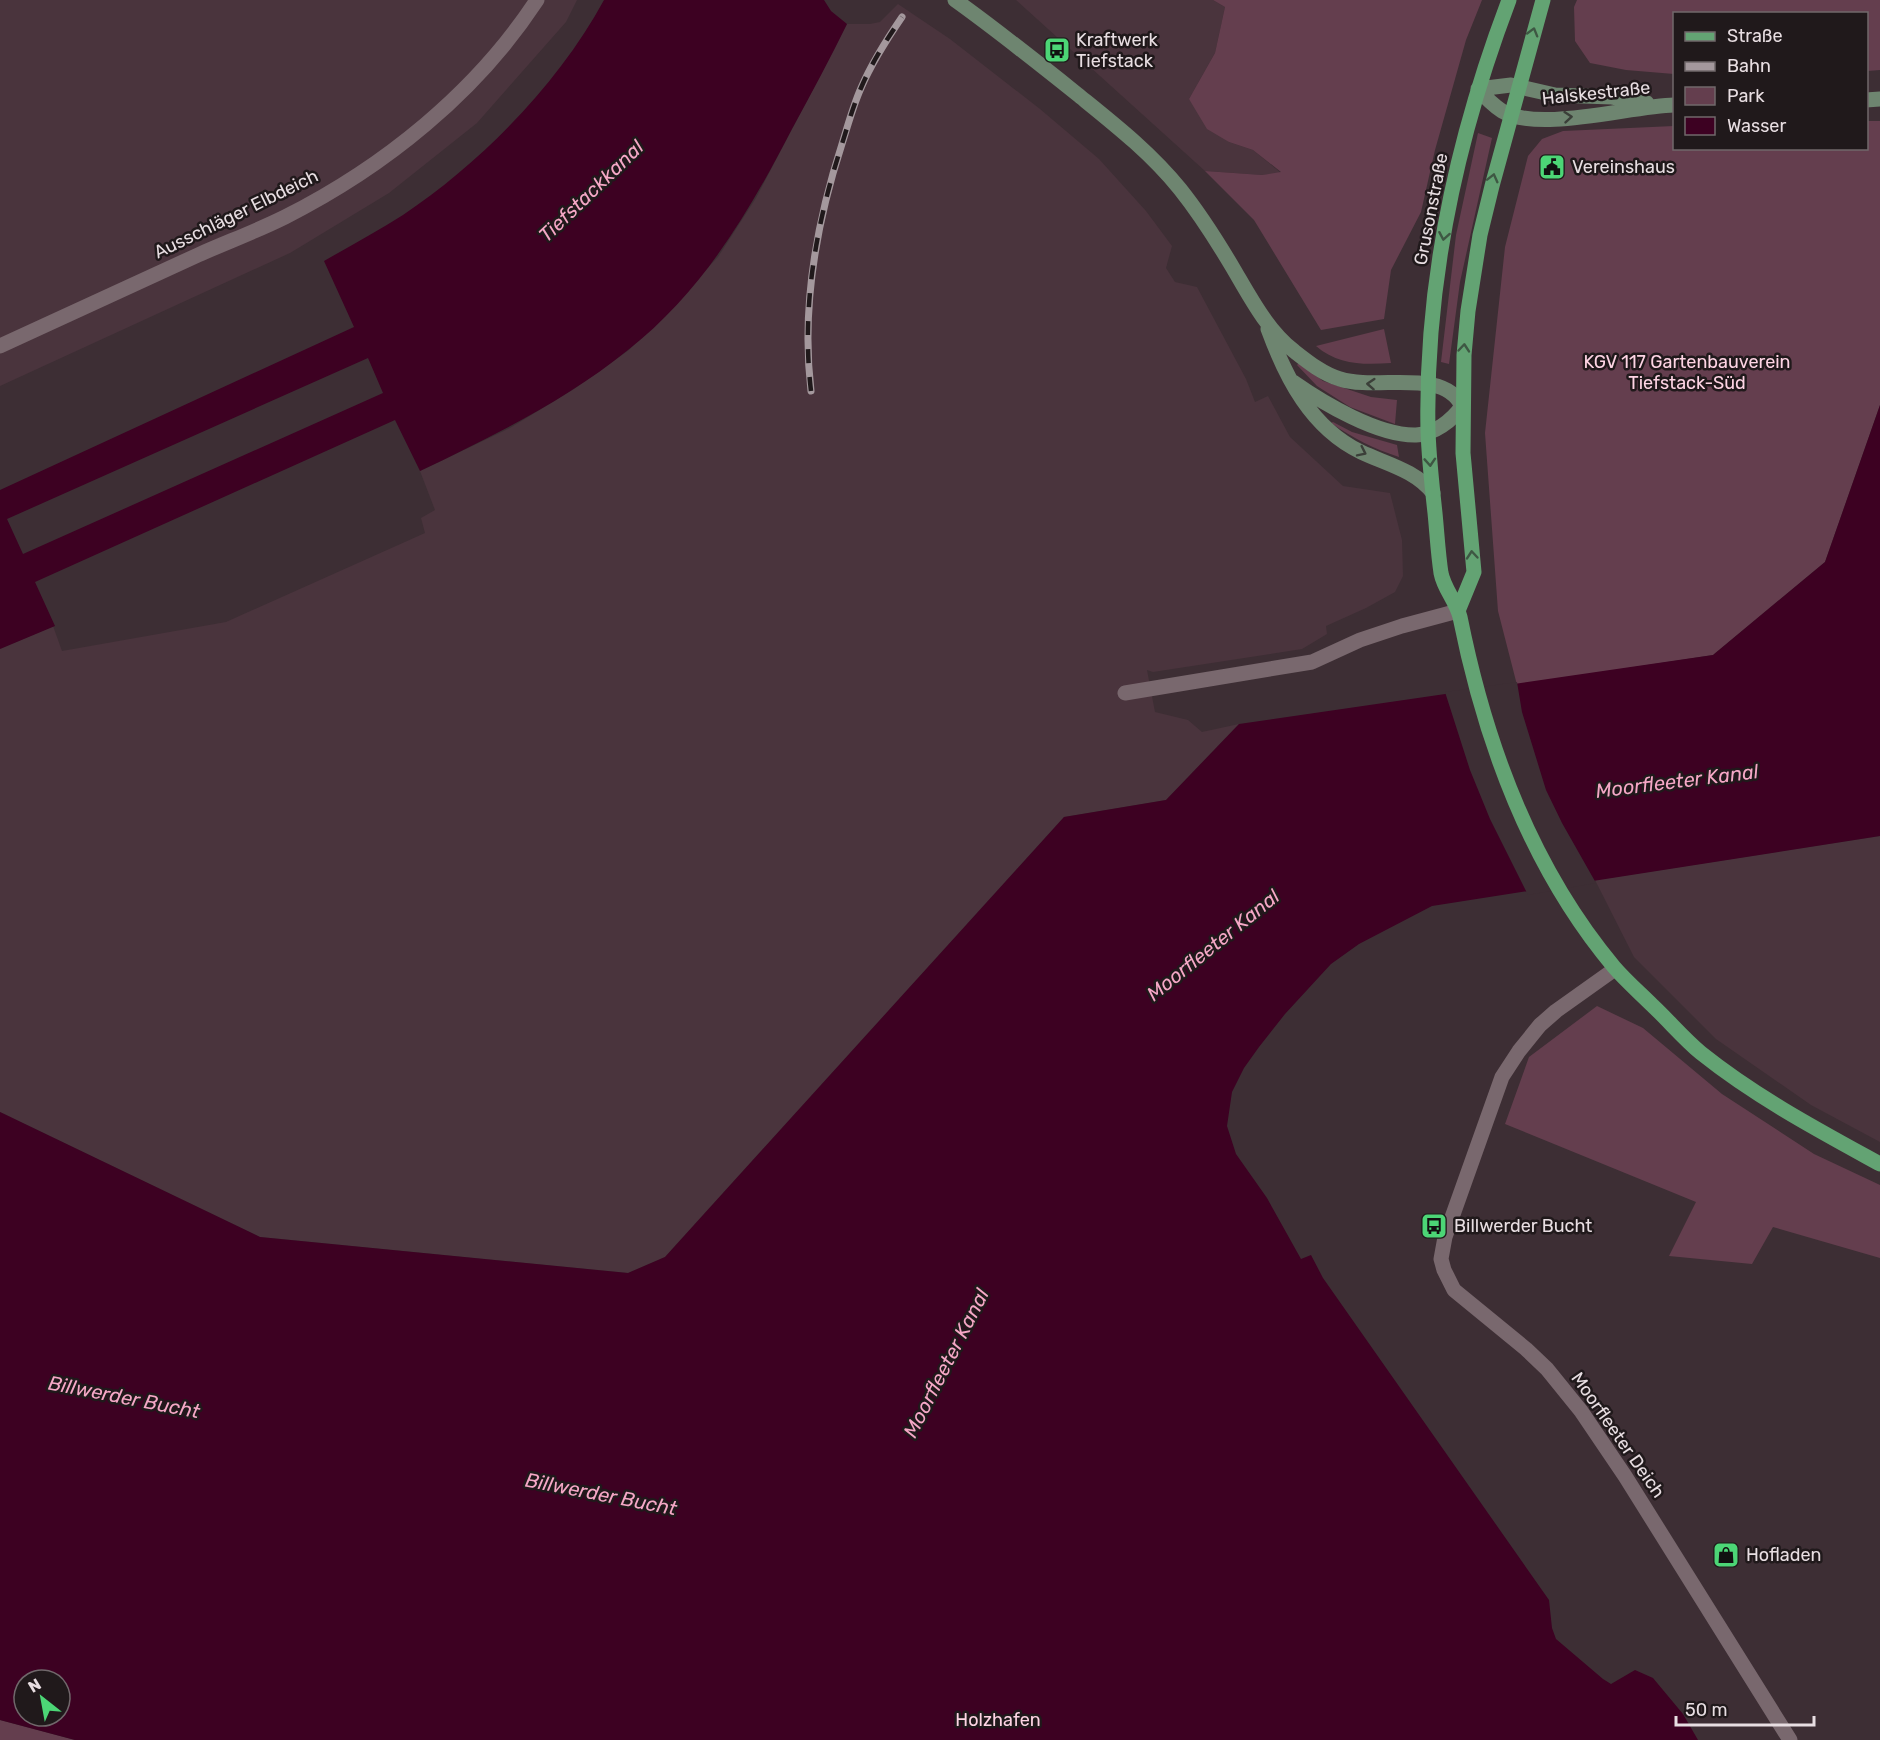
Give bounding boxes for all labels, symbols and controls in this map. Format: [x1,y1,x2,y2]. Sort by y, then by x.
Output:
legend [1673,12,1868,150]
text: Straße [1727,25,1783,47]
one-way arrow [1526,27,1538,38]
place label: Kraftwerk Tiefstack [1076,29,1158,72]
bus stop icon: Kraftwerk Tiefstack [1042,35,1072,65]
text: Bahn [1727,55,1771,77]
street label: Halskestraße [1541,76,1651,110]
text: Park [1727,85,1765,107]
one-way arrow [1563,111,1573,124]
text: Wasser [1727,115,1786,137]
water label: Tiefstackkanal [534,134,649,247]
street label: Grusonstraße [1409,151,1453,267]
public building icon: Vereinshaus [1537,152,1567,182]
place label: Vereinshaus [1572,156,1675,178]
street label: Ausschläger Elbdeich [150,165,322,263]
one-way arrow [1486,174,1499,184]
one-way arrow [1438,230,1451,240]
one-way arrow [1458,343,1471,352]
park label: KGV 117 Gartenbauverein Tiefstack-Süd [1583,351,1791,394]
one-way arrow [1367,377,1376,390]
one-way arrow [1356,444,1367,456]
one-way arrow [1424,458,1437,467]
one-way arrow [1466,551,1479,560]
water label: Moorfleeter Kanal [1594,759,1761,803]
water label: Moorfleeter Kanal [1142,883,1285,1006]
bus stop icon: Billwerder Bucht [1419,1211,1449,1241]
place label: Billwerder Bucht [1454,1215,1592,1237]
water label: Moorfleeter Kanal [898,1284,994,1441]
street label: Moorfleeter Deich [1566,1368,1670,1502]
water label: Billwerder Bucht [46,1371,202,1424]
water label: Billwerder Bucht [523,1468,679,1521]
shop icon: Hofladen [1711,1540,1741,1570]
place label: Hofladen [1746,1544,1822,1566]
north arrow [12,1668,72,1728]
text: N [25,1674,44,1697]
scale bar [1676,1689,1814,1727]
text: 50 m [1685,1699,1728,1721]
park label: Holzhafen [955,1709,1041,1731]

